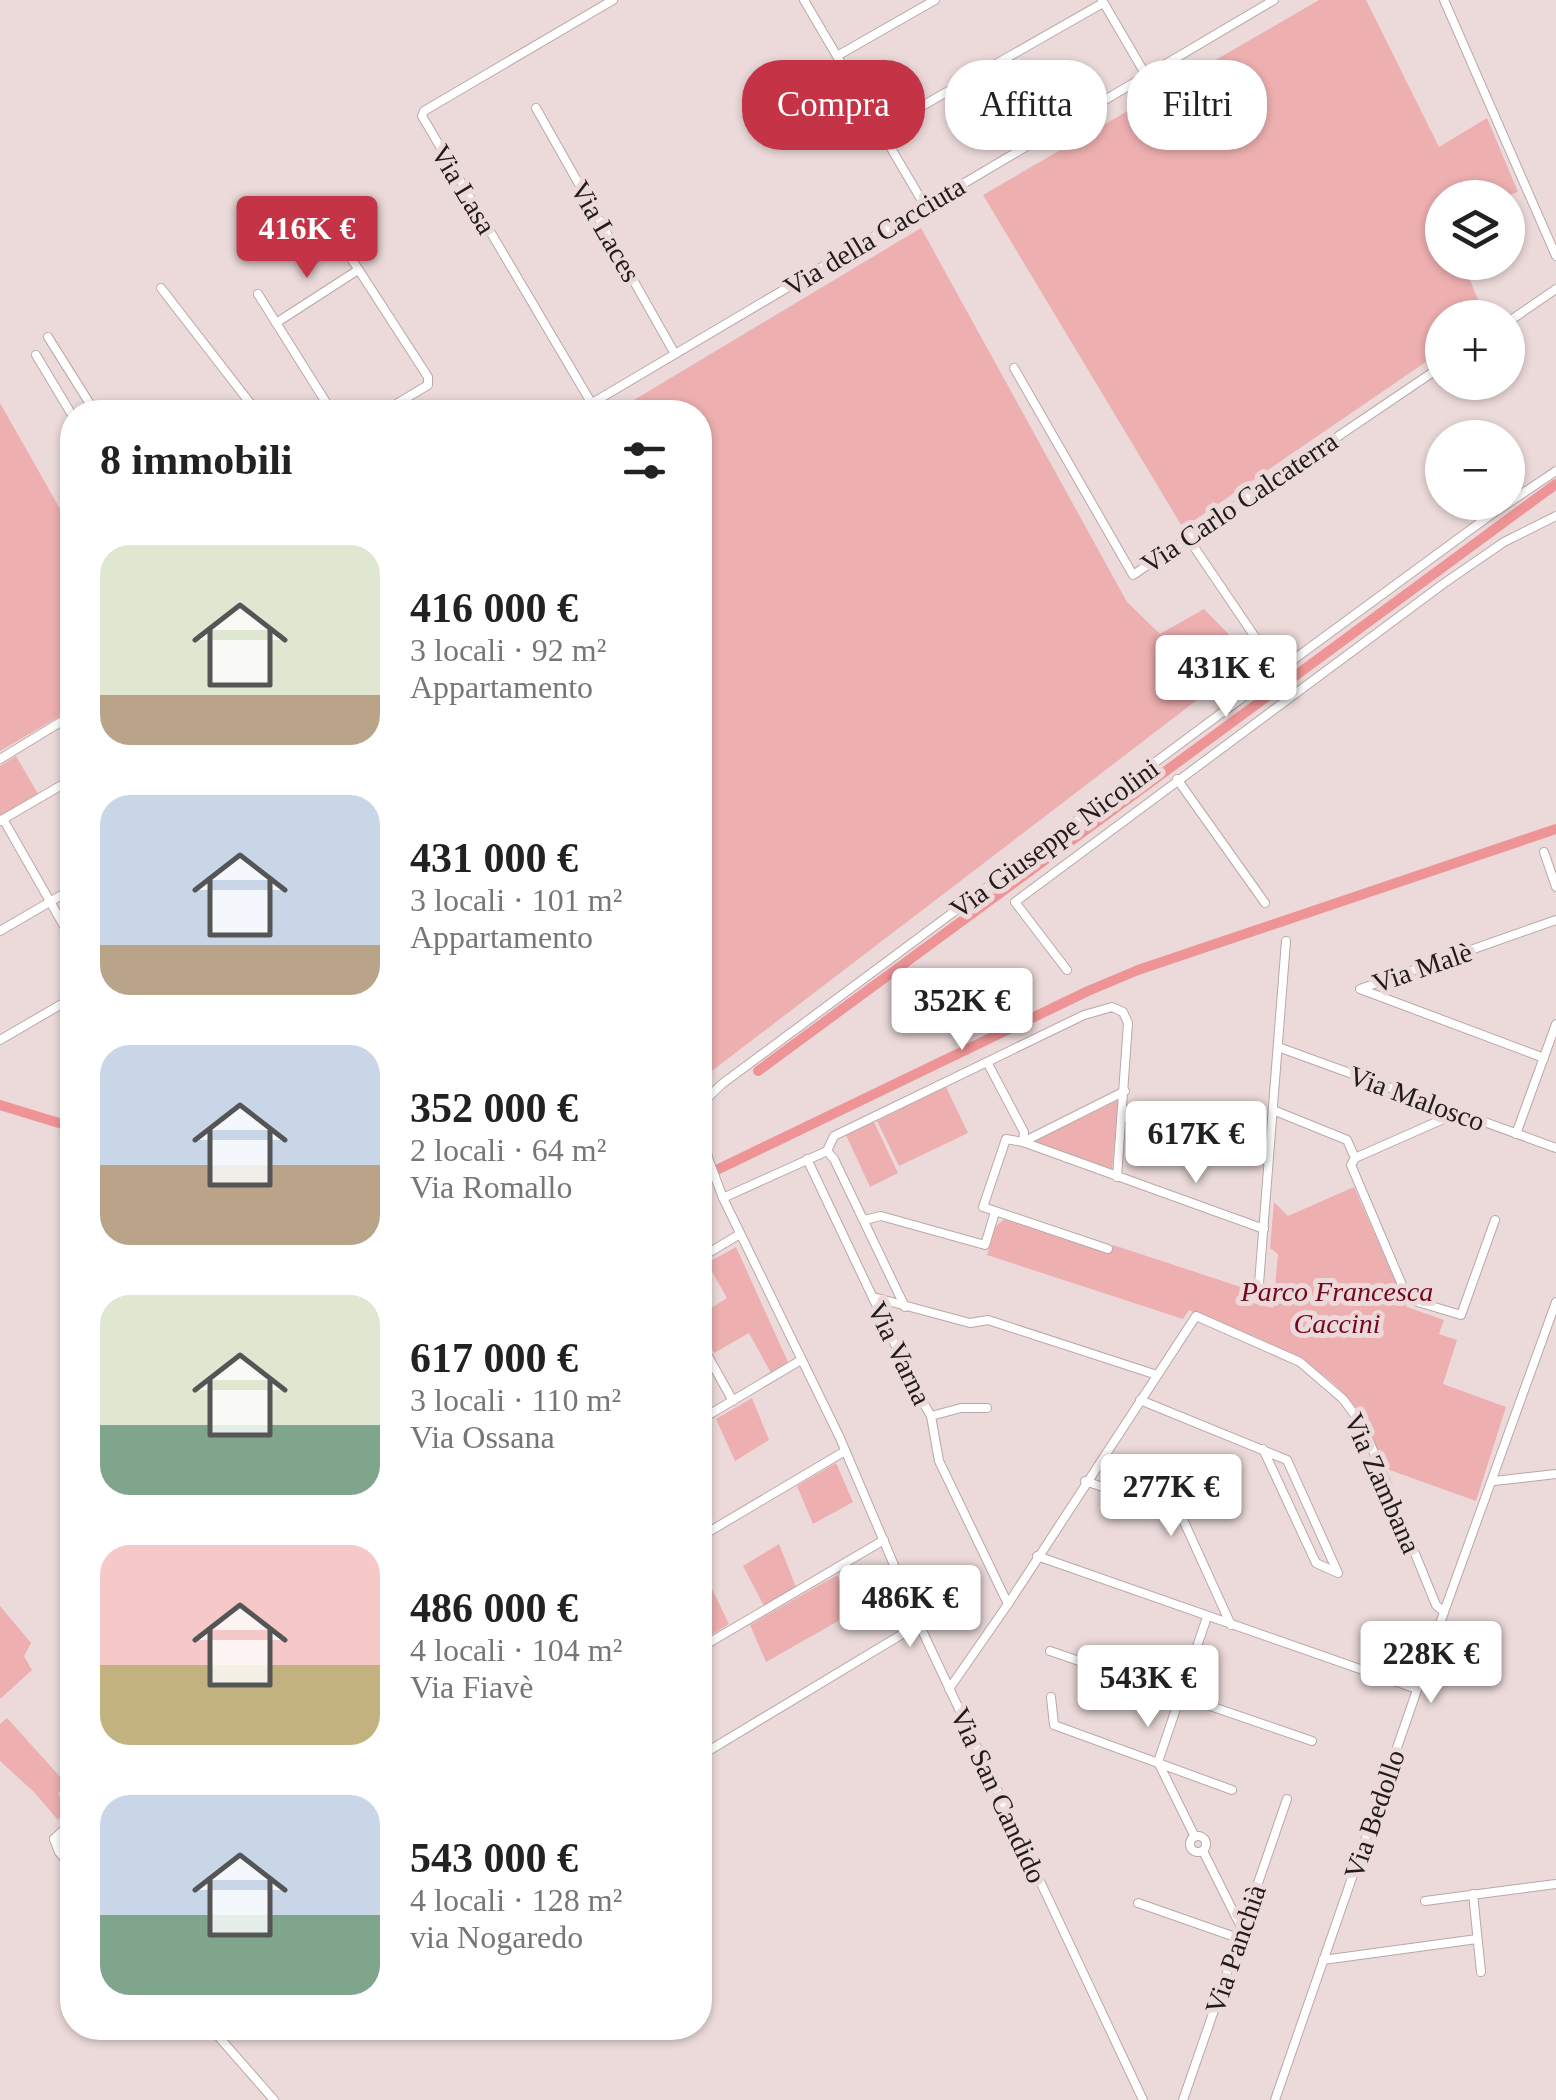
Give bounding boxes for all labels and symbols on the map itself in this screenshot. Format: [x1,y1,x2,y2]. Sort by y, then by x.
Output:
street label: Via Lasa [425,139,503,240]
street label: Via della Cacciuta [778,170,971,303]
street label: Via Laces [564,175,647,287]
pin: 416K € [226,196,388,281]
street label: Via Carlo Calcaterra [1135,425,1344,580]
pin: 431K € [1145,635,1307,720]
street label: Via Giuseppe Nicolini [944,752,1165,924]
street label: Via Malè [1368,936,1476,999]
pin: 352K € [881,968,1043,1053]
street label: Via Malosco [1345,1060,1489,1137]
pin: 617K € [1115,1101,1277,1186]
park label: Parco Francesca Caccini [1240,1276,1433,1339]
street label: Via Varna [861,1297,938,1410]
street label: Via Zambana [1338,1408,1427,1559]
pin: 277K € [1090,1454,1252,1539]
pin: 486K € [829,1565,991,1650]
pin: 228K € [1350,1621,1512,1706]
pin: 543K € [1067,1645,1229,1730]
street label: Via San Candido [944,1703,1053,1888]
street label: Via Bedollo [1338,1746,1411,1883]
street label: Via Panchià [1199,1880,1272,2018]

